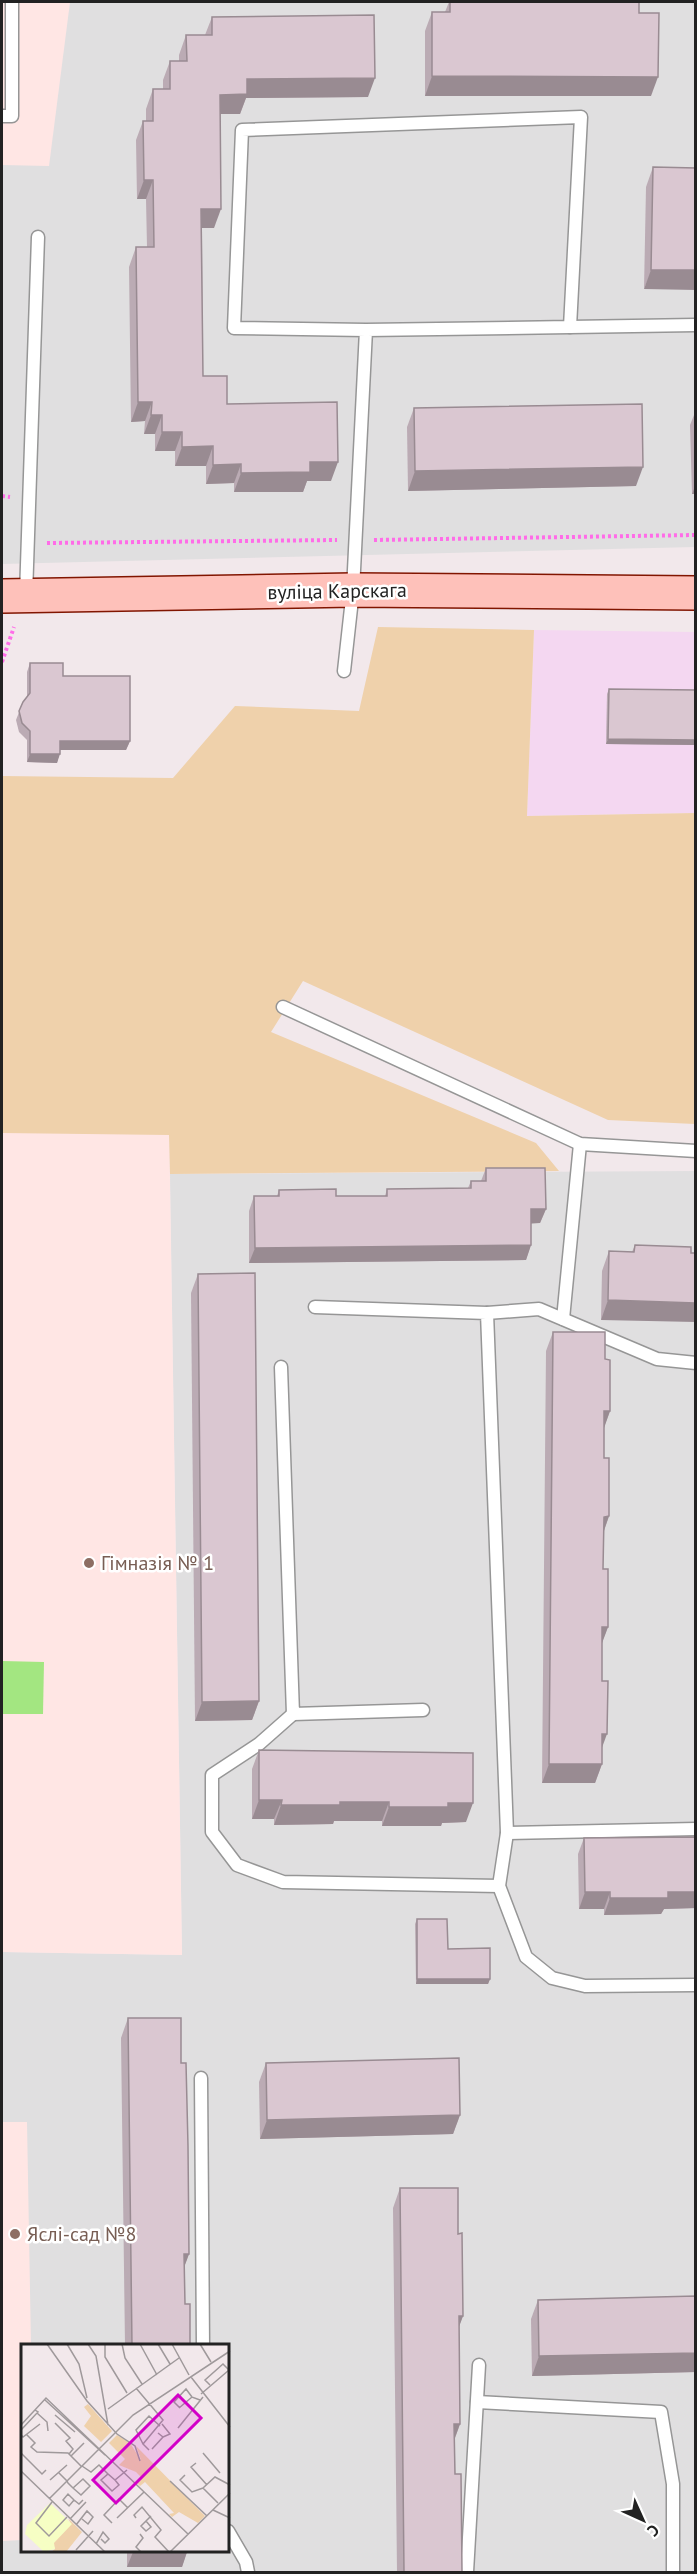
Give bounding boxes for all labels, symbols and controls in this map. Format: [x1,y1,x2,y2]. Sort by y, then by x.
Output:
street label: вуліца Карскага [267,577,407,605]
place label: Гімназія № 1 [101,1550,214,1576]
marker: Гімназія № 1 [82,1556,96,1570]
place label: Яслі-сад №8 [27,2221,136,2247]
marker: Яслі-сад №8 [8,2227,22,2241]
inset map [21,2344,230,2553]
north arrow [613,2490,673,2550]
text: С [643,2520,664,2541]

